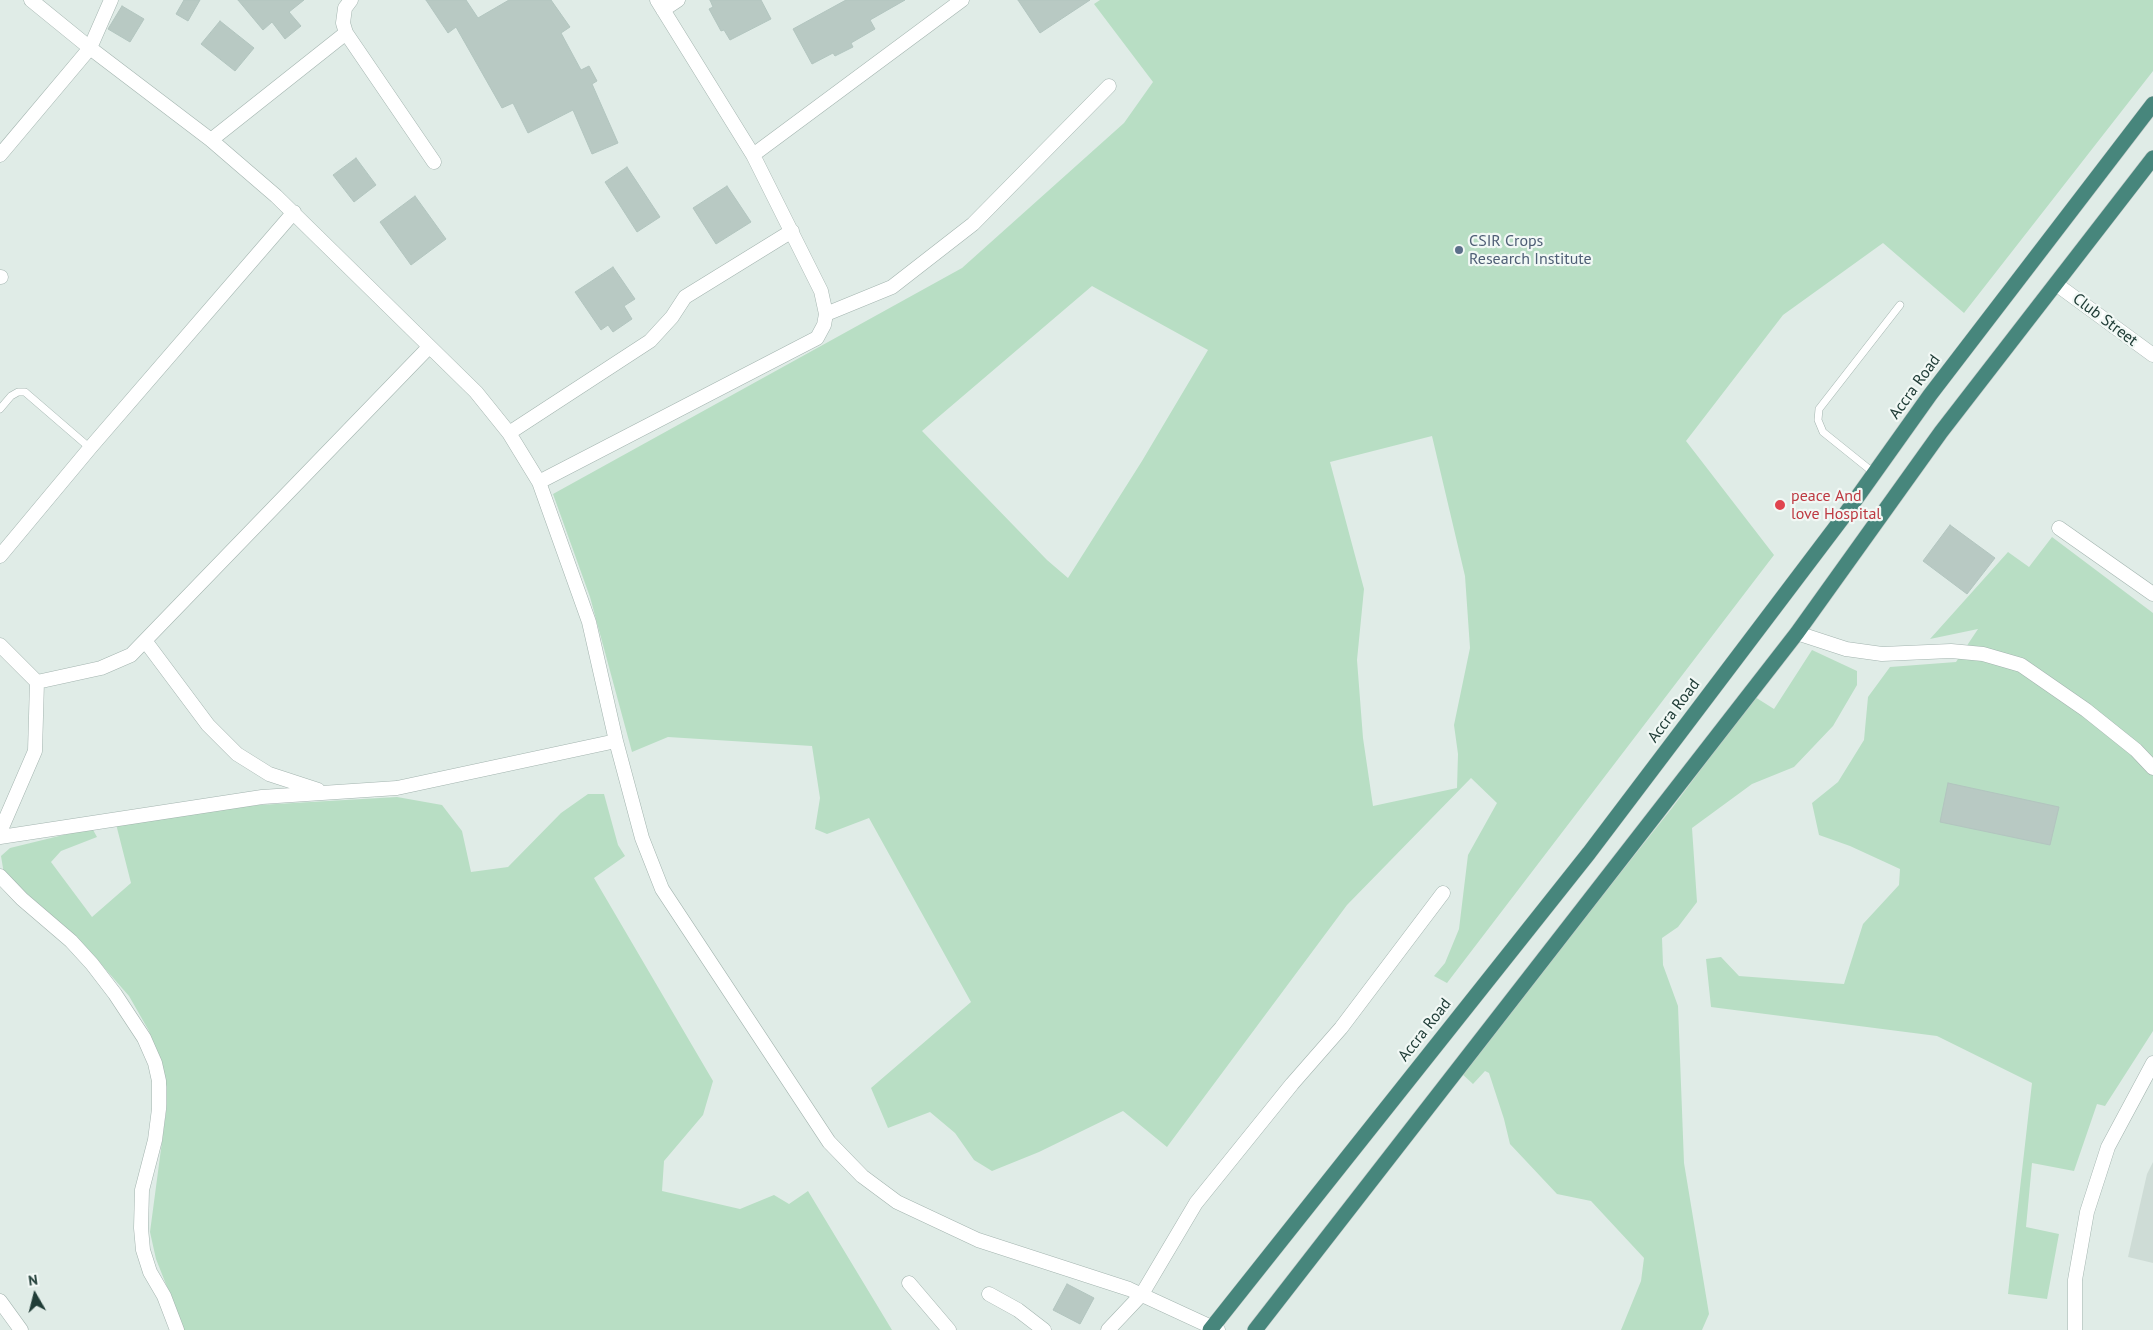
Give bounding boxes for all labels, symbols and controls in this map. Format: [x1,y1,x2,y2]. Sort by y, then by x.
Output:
place label: CSIR Crops Research Institute [1469,231,1592,269]
marker: CSIR Crops Research Institute [1453,244,1465,256]
street label: Club Street [2069,289,2141,351]
street label: Accra Road [1885,351,1945,423]
place label: peace And love Hospital [1791,486,1881,524]
marker: peace And love Hospital [1773,498,1787,512]
street label: Accra Road [1644,675,1704,747]
street label: Accra Road [1394,995,1456,1065]
north arrow [10,1270,60,1320]
text: N [27,1271,39,1290]

